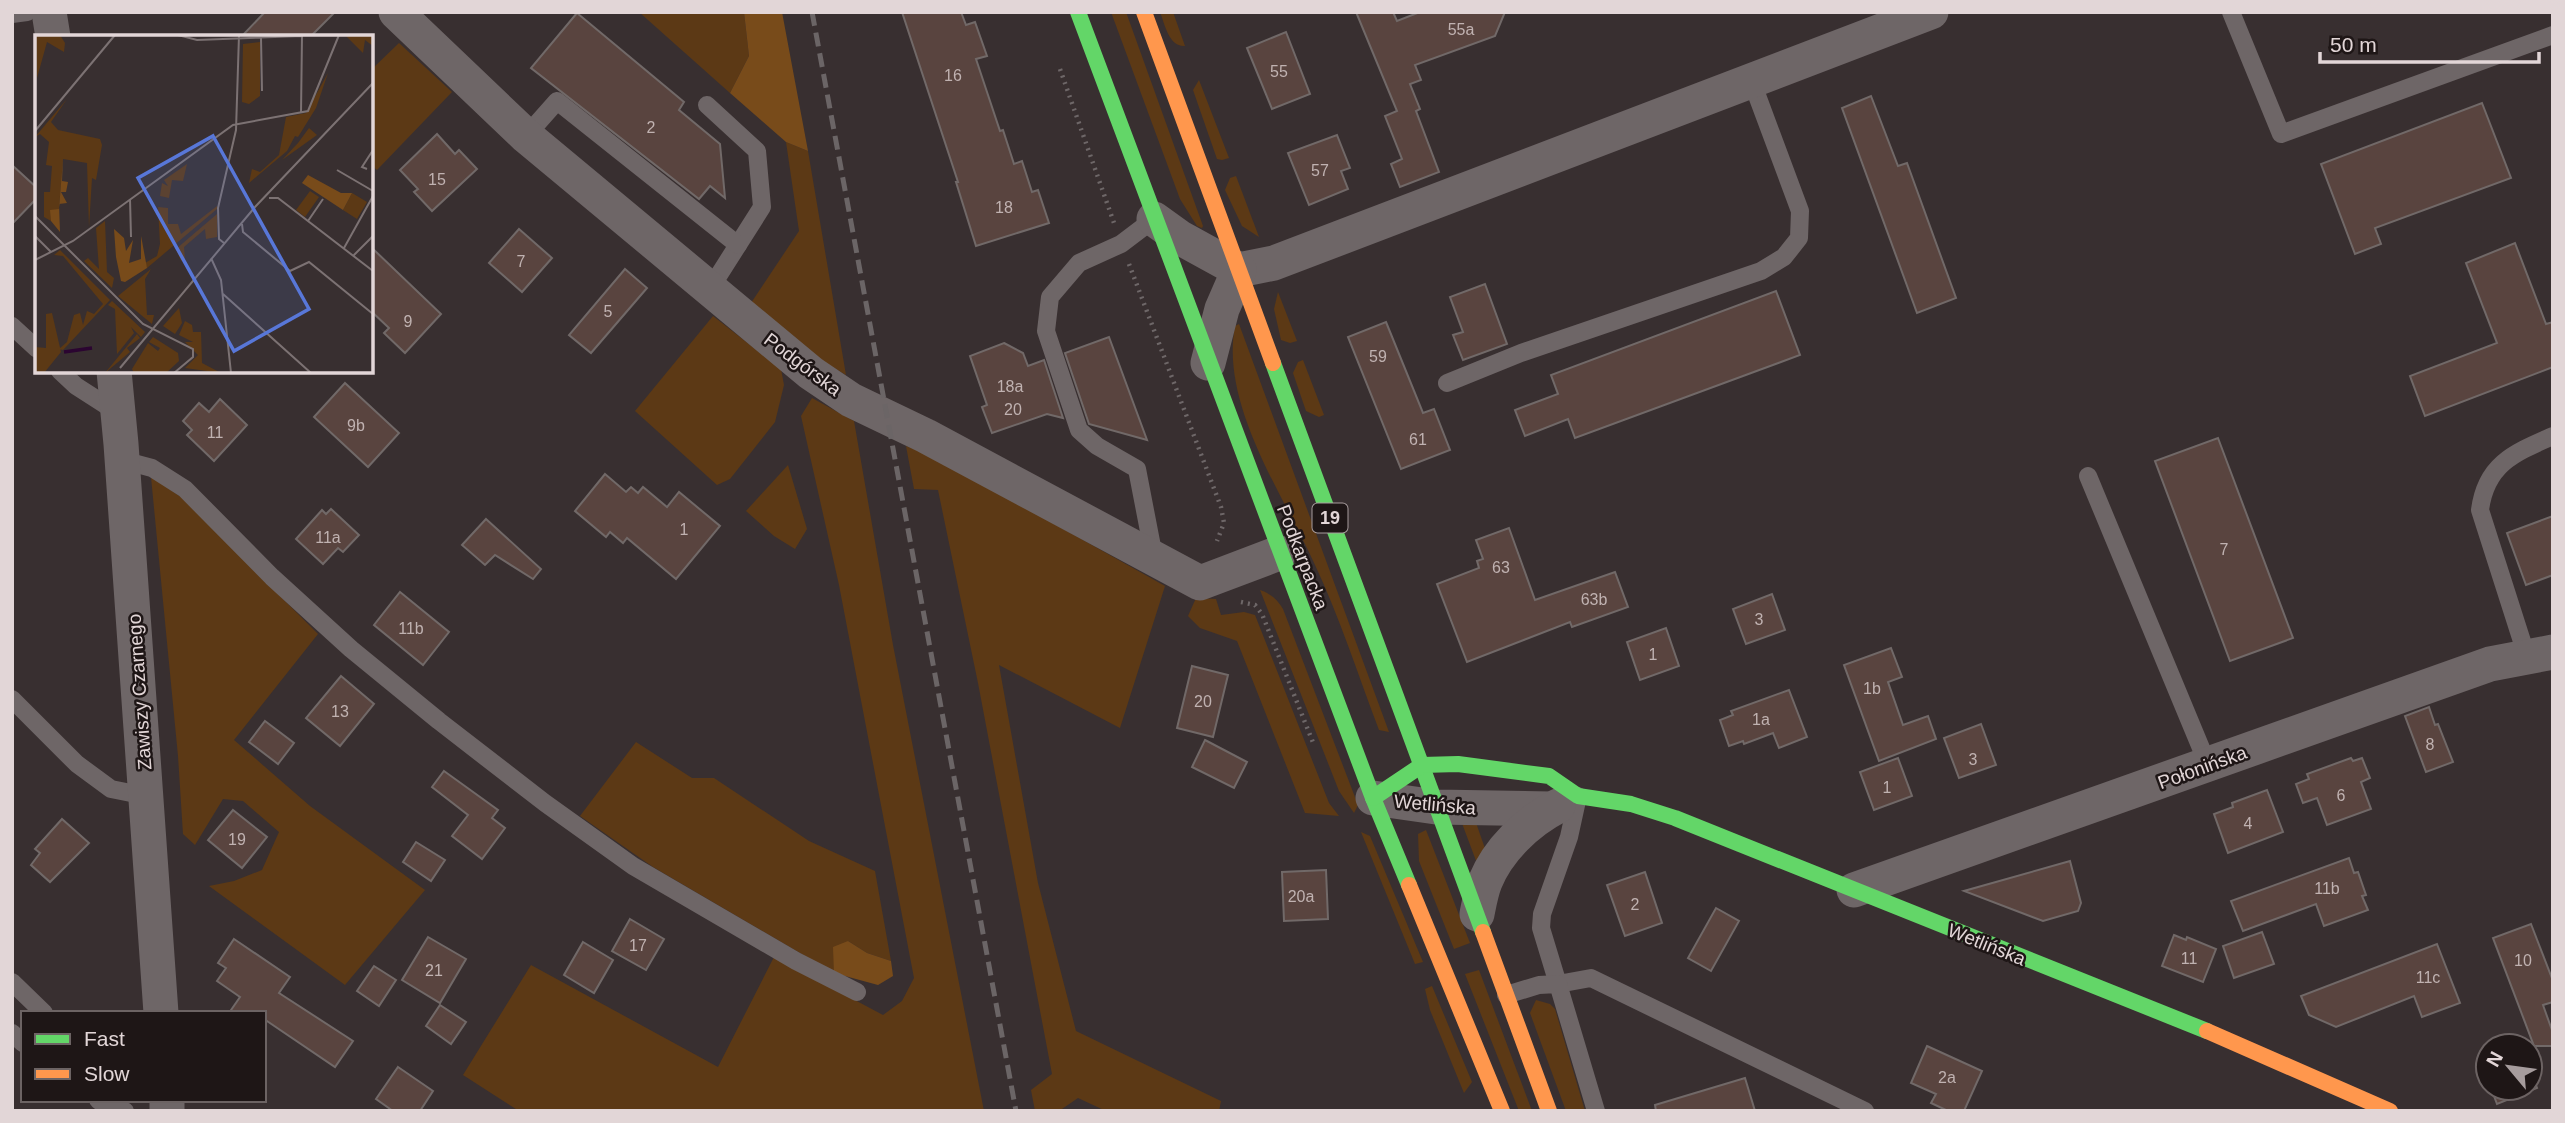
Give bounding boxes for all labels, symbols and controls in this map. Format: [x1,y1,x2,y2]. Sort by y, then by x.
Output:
house number: 55a [1448,21,1474,38]
scale bar [2320,21,2539,65]
text: 50 m [2330,33,2377,56]
inset map [35,35,373,373]
house number: 55 [1270,63,1288,80]
house number: 16 [944,67,962,84]
house number: 2 [647,119,656,136]
house number: 57 [1311,162,1329,179]
house number: 15 [428,171,446,188]
house number: 18 [995,199,1013,216]
house number: 7 [517,253,526,270]
house number: 5 [604,303,613,320]
house number: 9 [404,313,413,330]
street label: Podgórska [760,329,846,400]
house number: 59 [1369,348,1387,365]
house number: 18a [997,378,1023,395]
house number: 20 [1004,401,1022,418]
house number: 9b [347,417,365,434]
house number: 11 [207,424,223,441]
house number: 61 [1409,431,1427,448]
street label: Podkarpacka [1273,502,1332,613]
road number: 19 [1312,504,1348,532]
house number: 1 [680,521,689,538]
house number: 11a [315,529,341,546]
house number: 7 [2220,541,2229,558]
house number: 63 [1492,559,1510,576]
house number: 63b [1581,591,1607,608]
house number: 3 [1755,611,1764,628]
street label: Zawiszy Czarnego [124,613,155,771]
house number: 11b [398,620,424,637]
house number: 1 [1649,646,1658,663]
house number: 1b [1863,680,1881,697]
house number: 20 [1194,693,1212,710]
house number: 13 [331,703,349,720]
house number: 1a [1752,711,1770,728]
house number: 8 [2426,736,2435,753]
street label: Połonińska [2155,742,2250,793]
house number: 3 [1969,751,1978,768]
house number: 1 [1883,779,1892,796]
house number: 6 [2337,787,2346,804]
street label: Wetlińska [1393,790,1477,819]
house number: 4 [2244,815,2253,832]
house number: 19 [228,831,246,848]
house number: 11b [2314,880,2340,897]
house number: 20a [1288,888,1314,905]
house number: 2 [1631,896,1640,913]
street label: Wetlińska [1945,919,2029,970]
house number: 17 [629,937,647,954]
house number: 11 [2181,950,2197,967]
house number: 10 [2514,952,2532,969]
house number: 21 [425,962,443,979]
house number: 11c [2416,969,2440,986]
legend [21,1011,266,1102]
text: Fast [84,1027,125,1050]
north arrow [2474,1032,2544,1102]
text: N [2482,1048,2507,1070]
text: Slow [84,1062,130,1085]
house number: 2a [1938,1069,1956,1086]

